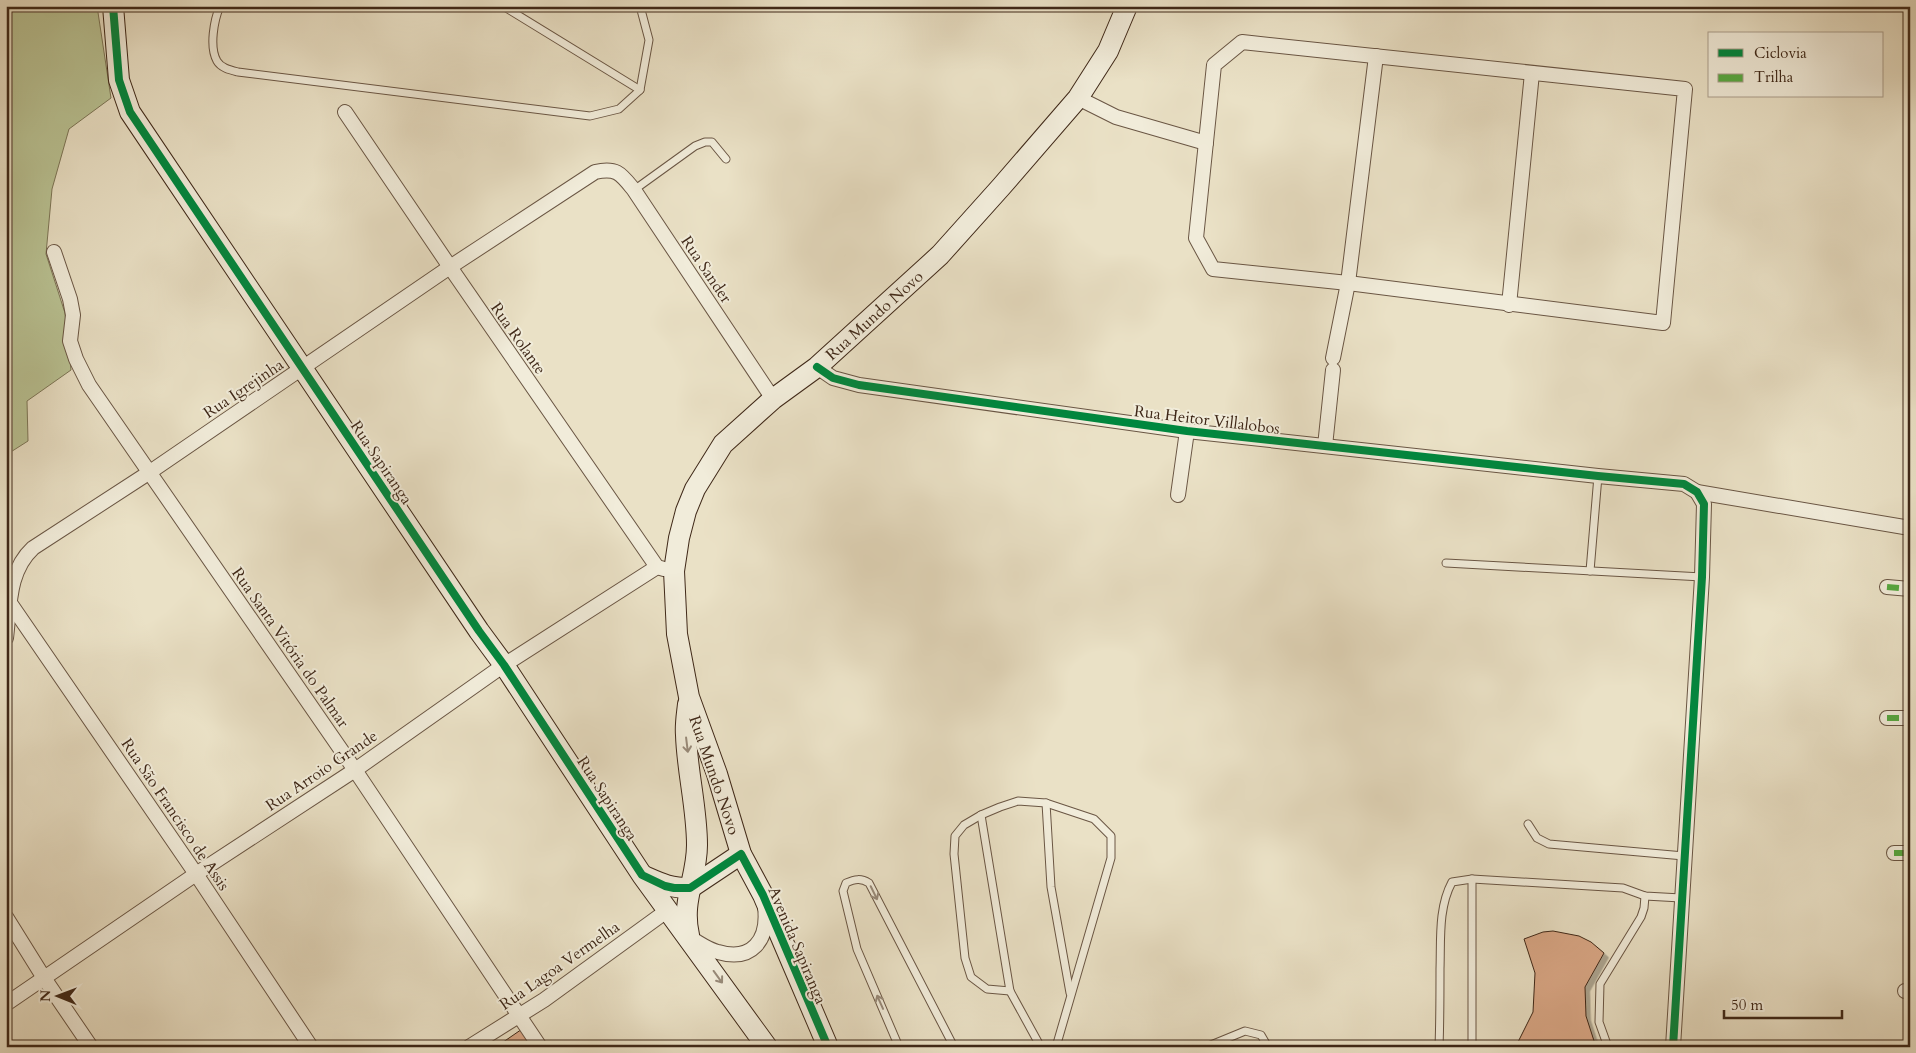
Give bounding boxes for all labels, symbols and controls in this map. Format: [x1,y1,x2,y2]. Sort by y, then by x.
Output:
legend [1708,32,1884,98]
text: Ciclovia [1754,43,1807,63]
text: Trilha [1754,67,1794,87]
street label: Rua Sander [676,232,737,308]
street label: Rua Mundo Novo [821,266,929,366]
street label: Rua Rolante [485,298,551,379]
street label: Rua Igrejinha [199,354,288,424]
street label: Rua Heitor Villalobos [1133,400,1281,440]
street label: Rua Sapiranga [345,416,417,509]
street label: Rua Santa Vitória do Palmar [226,563,354,732]
street label: Rua Mundo Novo [683,713,745,838]
street label: Rua Arroio Grande [261,725,382,816]
street label: Rua São Francisco de Assis [116,734,234,895]
one-way arrow [682,737,692,753]
street label: Rua Sapiranga [572,752,643,845]
street label: Avenida Sapiranga [762,883,832,1008]
one-way arrow [870,885,879,900]
street label: Rua Lagoa Vermelha [495,916,624,1016]
north arrow [32,970,82,1020]
one-way arrow [712,970,723,983]
scale bar [1724,988,1841,1020]
text: N [36,990,55,1002]
one-way arrow [874,995,884,1010]
text: 50 m [1731,995,1763,1015]

